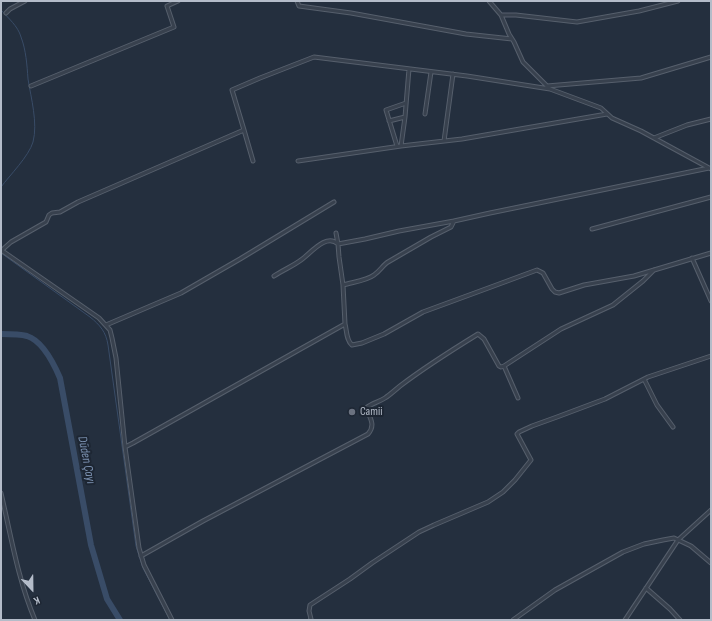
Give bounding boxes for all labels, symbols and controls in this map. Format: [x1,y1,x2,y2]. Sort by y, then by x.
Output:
place label: Camii [360,405,382,419]
marker: Camii [347,407,357,417]
water label: Düden Çayı [74,435,98,485]
north arrow [12,569,52,609]
text: K [32,594,42,608]

